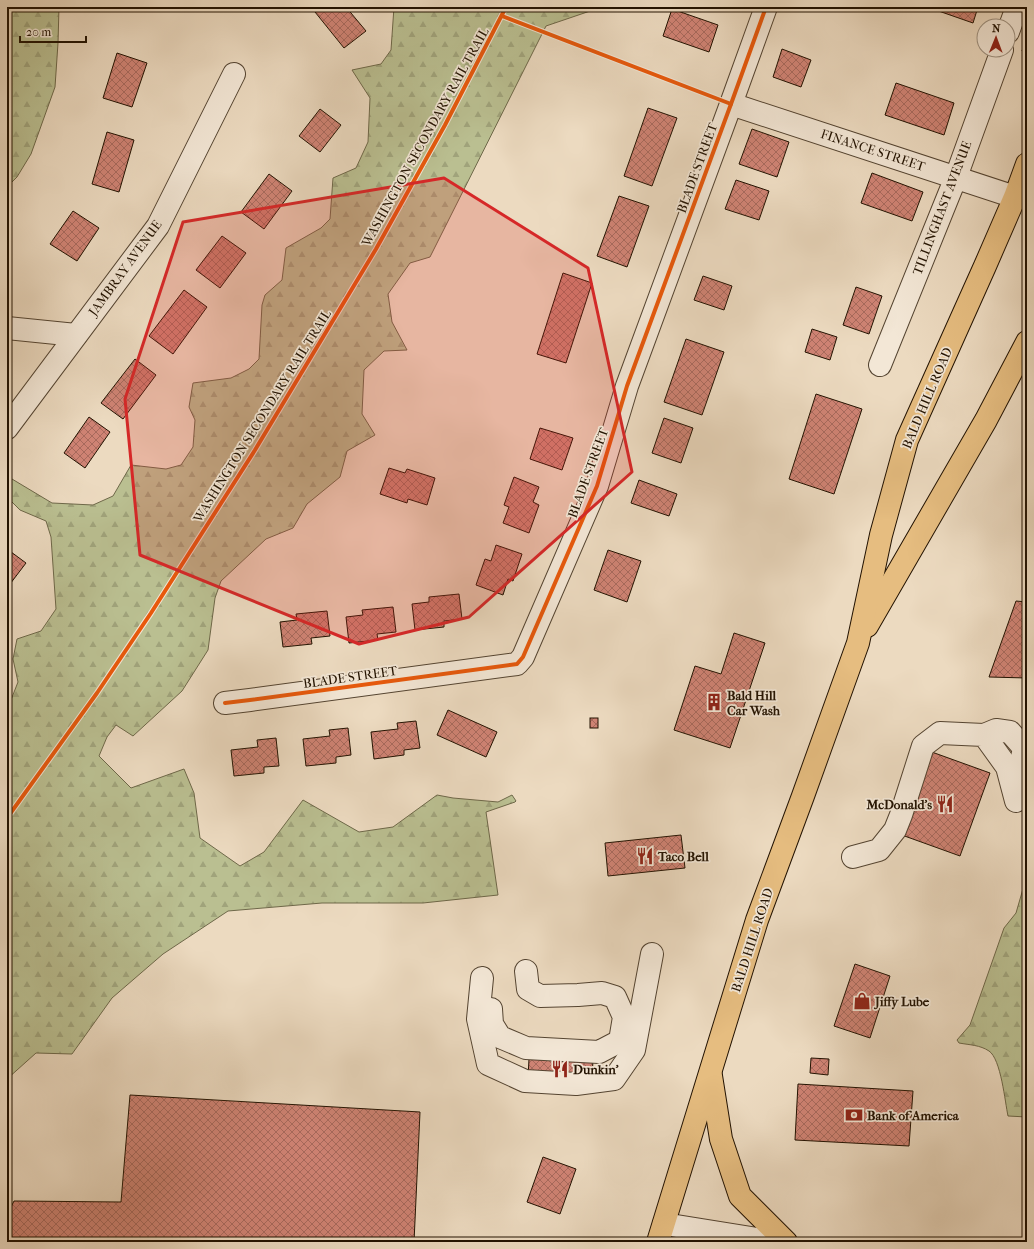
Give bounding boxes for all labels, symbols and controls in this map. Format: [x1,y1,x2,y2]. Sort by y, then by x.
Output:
scale bar [20,18,86,44]
north arrow [976,18,1016,58]
text: N [992,22,1001,35]
text: 20 m [26,25,51,39]
street label: WASHINGTON SECONDARY RAIL TRAIL [358,25,492,250]
street label: BLADE STREET [674,121,720,215]
street label: FINANCE STREET [819,126,927,174]
street label: TILLINGHAST AVENUE [909,139,975,277]
street label: JAMBRAY AVENUE [85,217,165,320]
street label: WASHINGTON SECONDARY RAIL TRAIL [189,307,334,526]
street label: BALD HILL ROAD [899,345,955,451]
street label: BLADE STREET [565,426,611,520]
street label: BLADE STREET [302,663,398,691]
place label: Bald Hill Car Wash [727,688,781,718]
building icon: Bald Hill Car Wash [704,692,724,712]
restaurant icon: McDonald's [935,794,955,814]
place label: McDonald's [866,797,932,812]
restaurant icon: Taco Bell [635,846,655,866]
place label: Taco Bell [657,849,709,864]
street label: BALD HILL ROAD [728,886,776,994]
shop icon: Jiffy Lube [852,991,872,1011]
place label: Jiffy Lube [873,994,930,1010]
restaurant icon: Dunkin' [550,1059,570,1079]
place label: Dunkin' [573,1062,619,1077]
bank icon: Bank of America [844,1105,864,1125]
place label: Bank of America [867,1108,960,1123]

